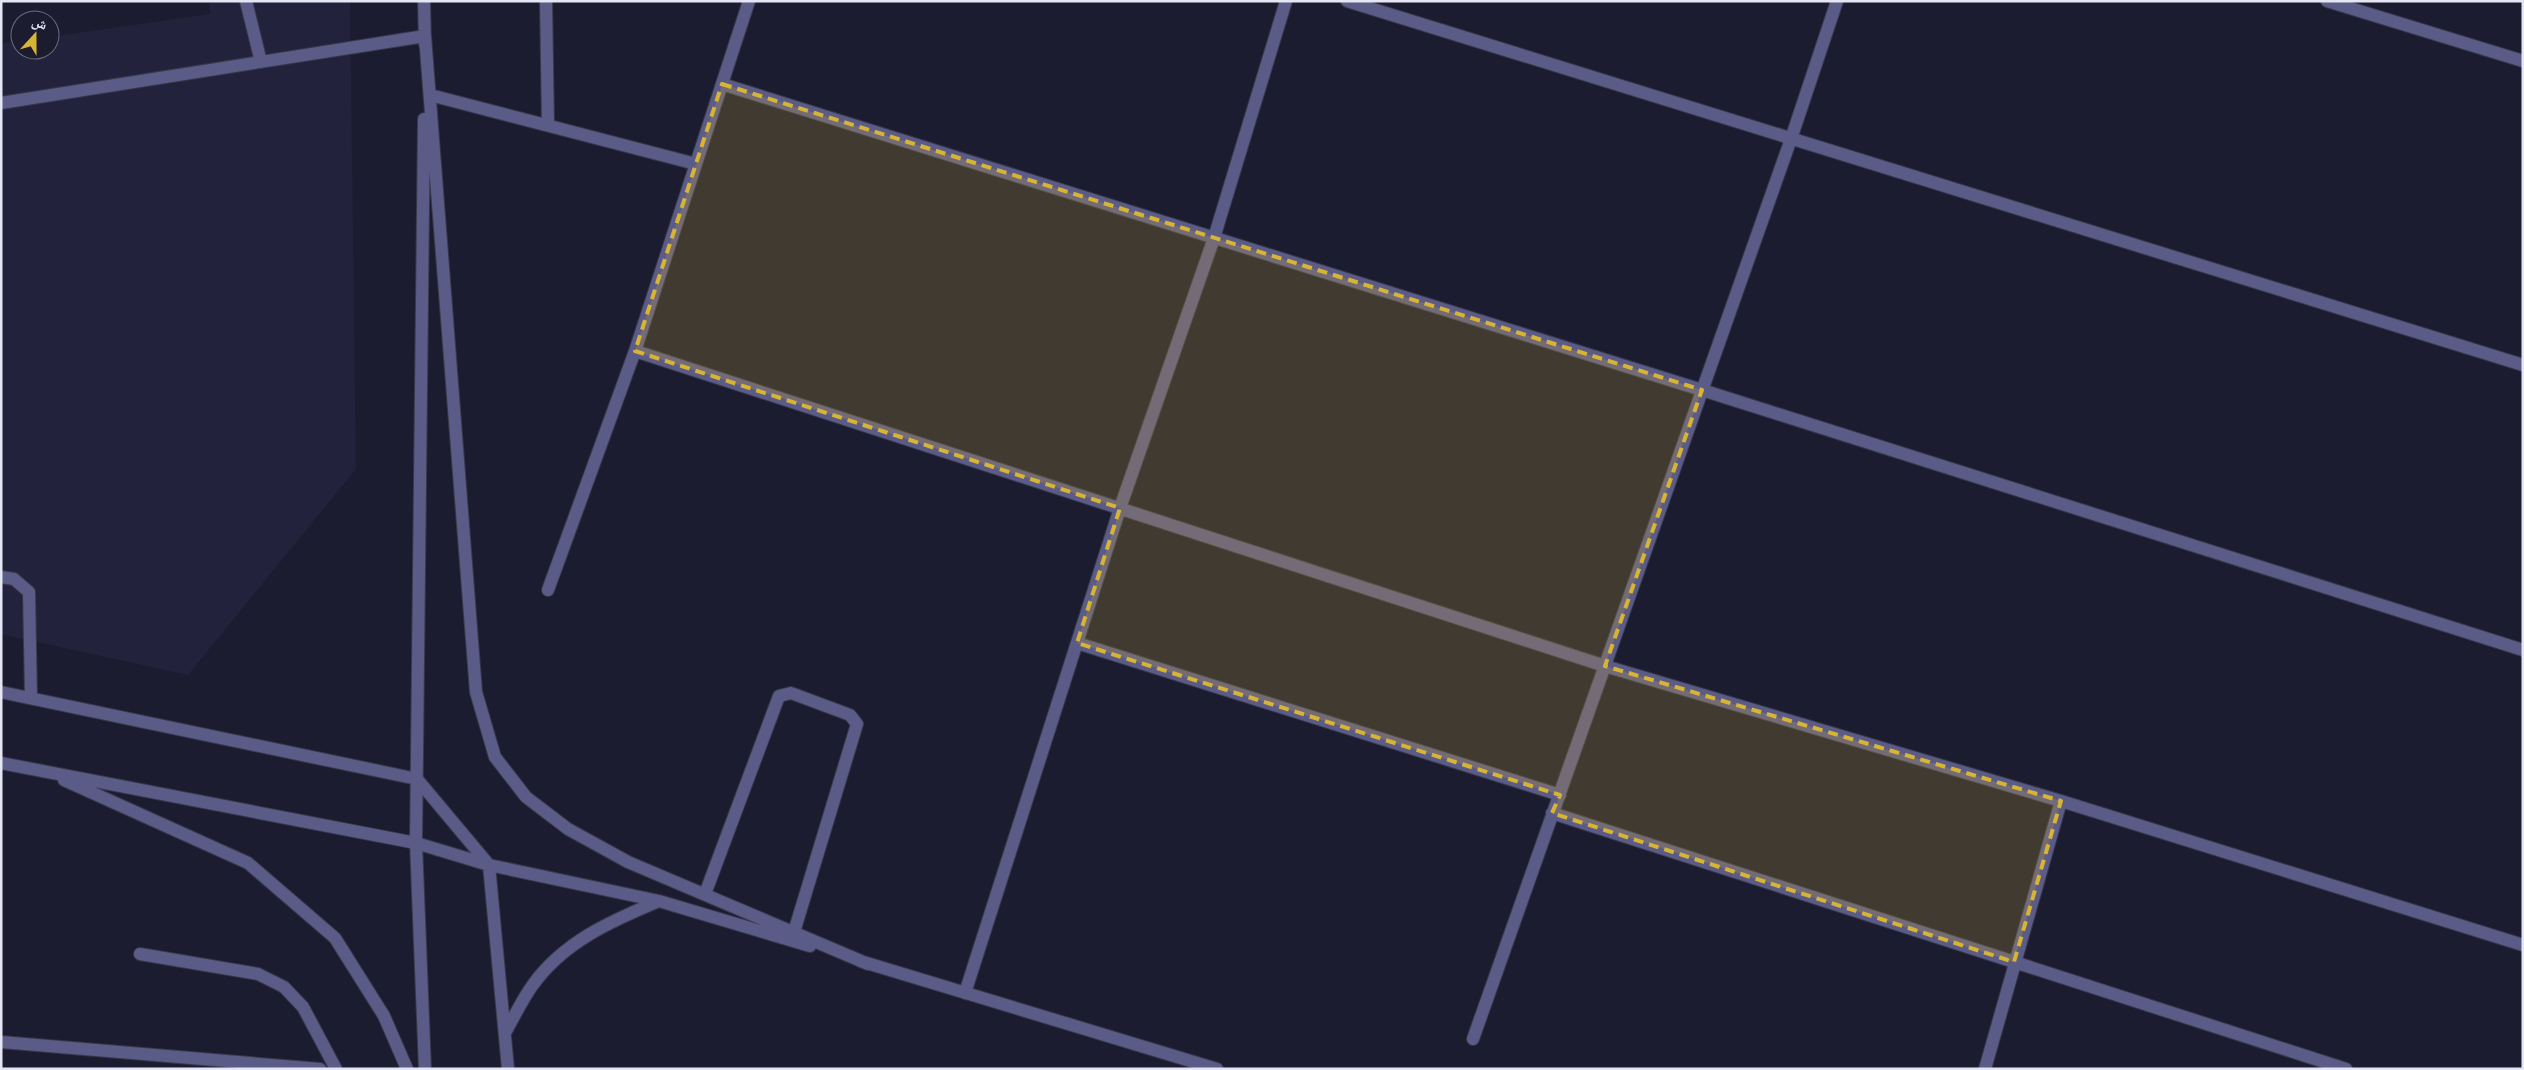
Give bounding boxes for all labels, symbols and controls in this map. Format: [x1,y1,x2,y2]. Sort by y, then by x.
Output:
north arrow [10,10,60,60]
text: ش [29,12,50,34]

